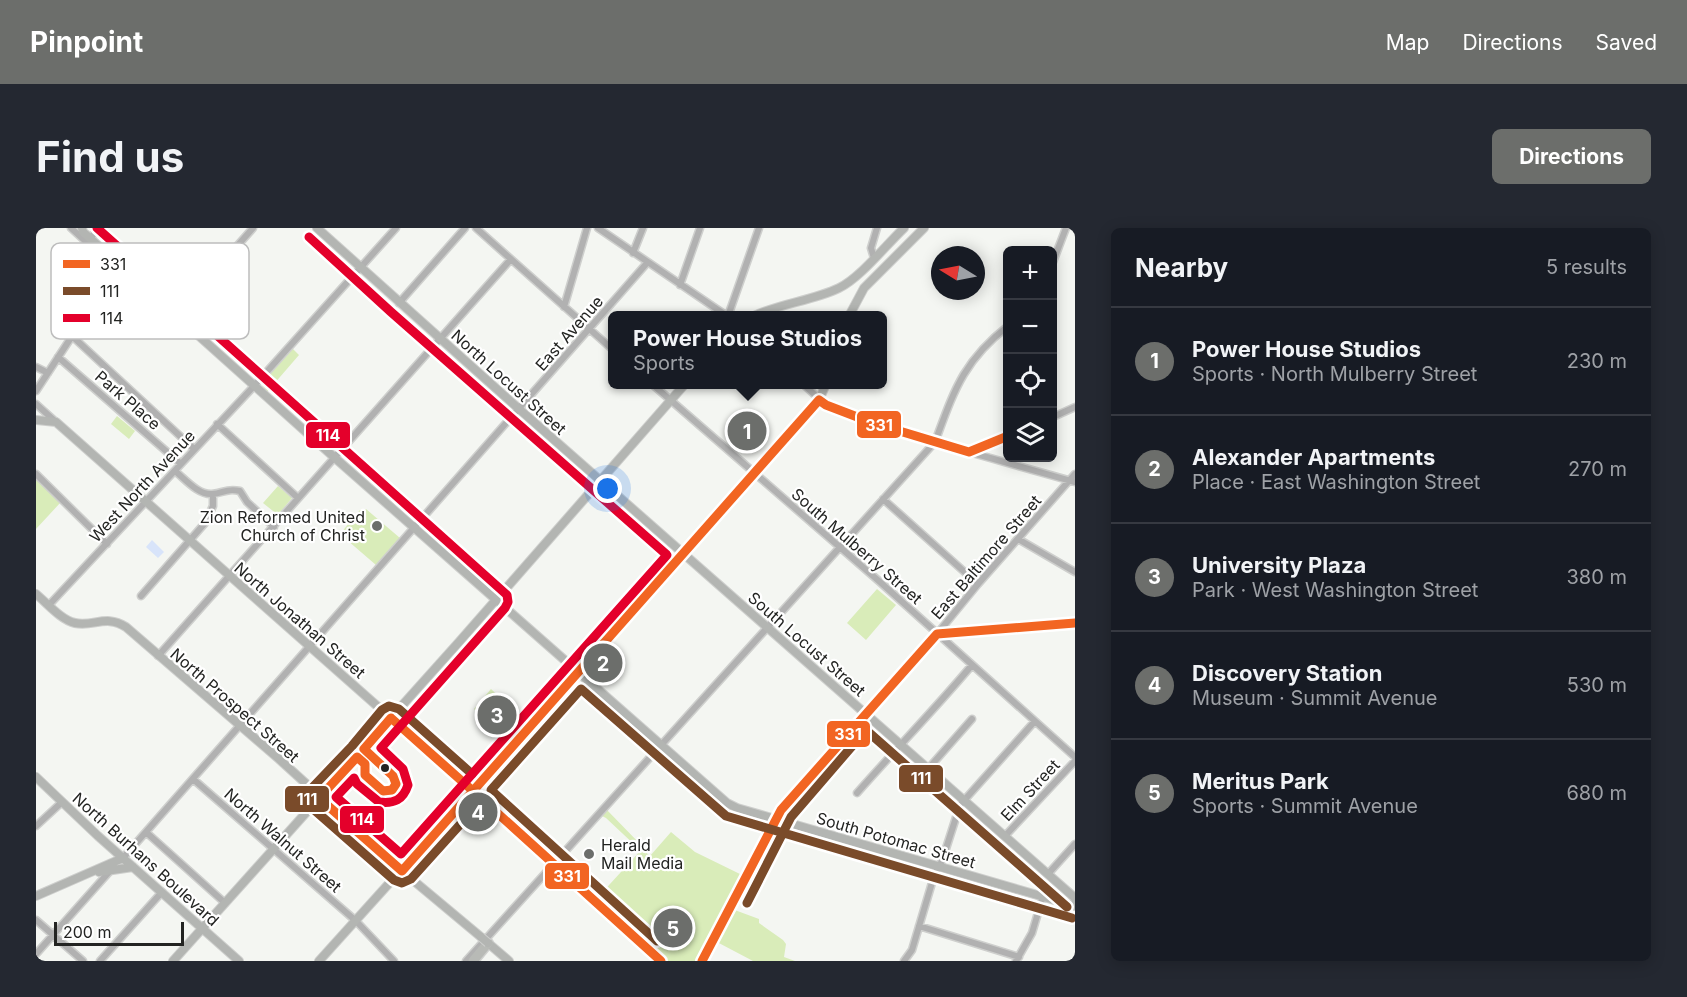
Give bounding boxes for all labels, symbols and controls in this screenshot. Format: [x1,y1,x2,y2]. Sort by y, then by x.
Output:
text: Pinpoint [30,25,143,59]
text: Map [1386,30,1429,55]
text: Directions [1462,30,1563,55]
text: Saved [1596,30,1657,55]
button: Directions [1492,129,1651,184]
text: Find us [36,131,184,182]
legend [51,243,249,339]
north arrow [931,246,985,300]
map controls [1003,246,1057,462]
button: + [1003,246,1057,300]
text: Nearby [1135,252,1228,283]
text: 331 [100,254,126,274]
text: 5 results [1546,255,1627,279]
text: 111 [100,281,120,301]
street label: East Avenue [531,291,607,375]
button: − [1003,300,1057,354]
text: 114 [100,308,123,328]
popup [608,311,887,389]
street label: North Locust Street [447,325,571,439]
text: Power House Studios [633,325,862,351]
text: Power House Studios [1192,336,1421,362]
text: 1 [1150,349,1159,373]
text: 230 m [1567,349,1627,373]
text: Sports [633,351,695,375]
button: locate [1003,354,1057,408]
text: Sports · North Mulberry Street [1192,362,1477,386]
street label: Park Place [91,366,165,434]
pin: 1 [728,408,766,454]
button: layers [1003,408,1057,462]
line badge: 331 [856,410,902,439]
text: 331 [865,415,893,435]
line badge: 114 [305,421,351,449]
text: 114 [316,425,340,445]
street label: West North Avenue [85,426,199,546]
text: Alexander Apartments [1192,444,1435,470]
text: 2 [1148,457,1161,481]
text: 270 m [1568,457,1627,481]
text: Place · East Washington Street [1192,470,1480,494]
your location [593,474,622,503]
street label: South Mulberry Street [788,484,926,608]
street label: East Baltimore Street [927,491,1045,623]
place label: Zion Reformed United Church of Christ [200,507,365,545]
marker: Zion Reformed United Church of Christ [370,519,384,533]
text: University Plaza [1192,552,1366,578]
street label: North Jonathan Street [230,558,370,682]
text: 3 [1148,565,1161,589]
text: 380 m [1567,565,1627,589]
text: Park · West Washington Street [1192,578,1478,602]
street label: South Locust Street [744,588,870,700]
pin: 2 [584,640,622,686]
street label: North Prospect Street [166,644,304,766]
text: Discovery Station [1192,660,1382,686]
text: 4 [1148,673,1161,697]
text: 530 m [1567,673,1627,697]
text: Museum · Summit Avenue [1192,686,1437,710]
pin: 3 [478,692,516,738]
line badge: 331 [826,720,871,748]
text: 331 [834,724,862,744]
street label: Elm Street [996,755,1064,825]
unlabelled marker [379,762,391,774]
line badge: 111 [898,764,944,793]
text: 111 [911,768,931,788]
text: Meritus Park [1192,768,1329,794]
text: 5 [1148,781,1161,805]
text: 680 m [1566,781,1627,805]
street label: North Walnut Street [220,784,346,896]
line badge: 111 [284,785,330,813]
street label: North Burhans Boulevard [69,788,223,930]
text: 111 [297,789,317,809]
pin: 4 [458,790,498,834]
text: Sports · Summit Avenue [1192,794,1418,818]
line badge: 114 [339,805,385,834]
street label: South Potomac Street [814,808,978,872]
text: 114 [350,809,374,829]
place label: Herald Mail Media [601,835,683,873]
marker: Herald Mail Media [582,847,596,861]
line badge: 331 [544,862,590,890]
text: 331 [553,866,581,886]
pin: 5 [654,906,692,950]
scale bar [54,919,184,946]
text: 200 m [63,922,111,942]

